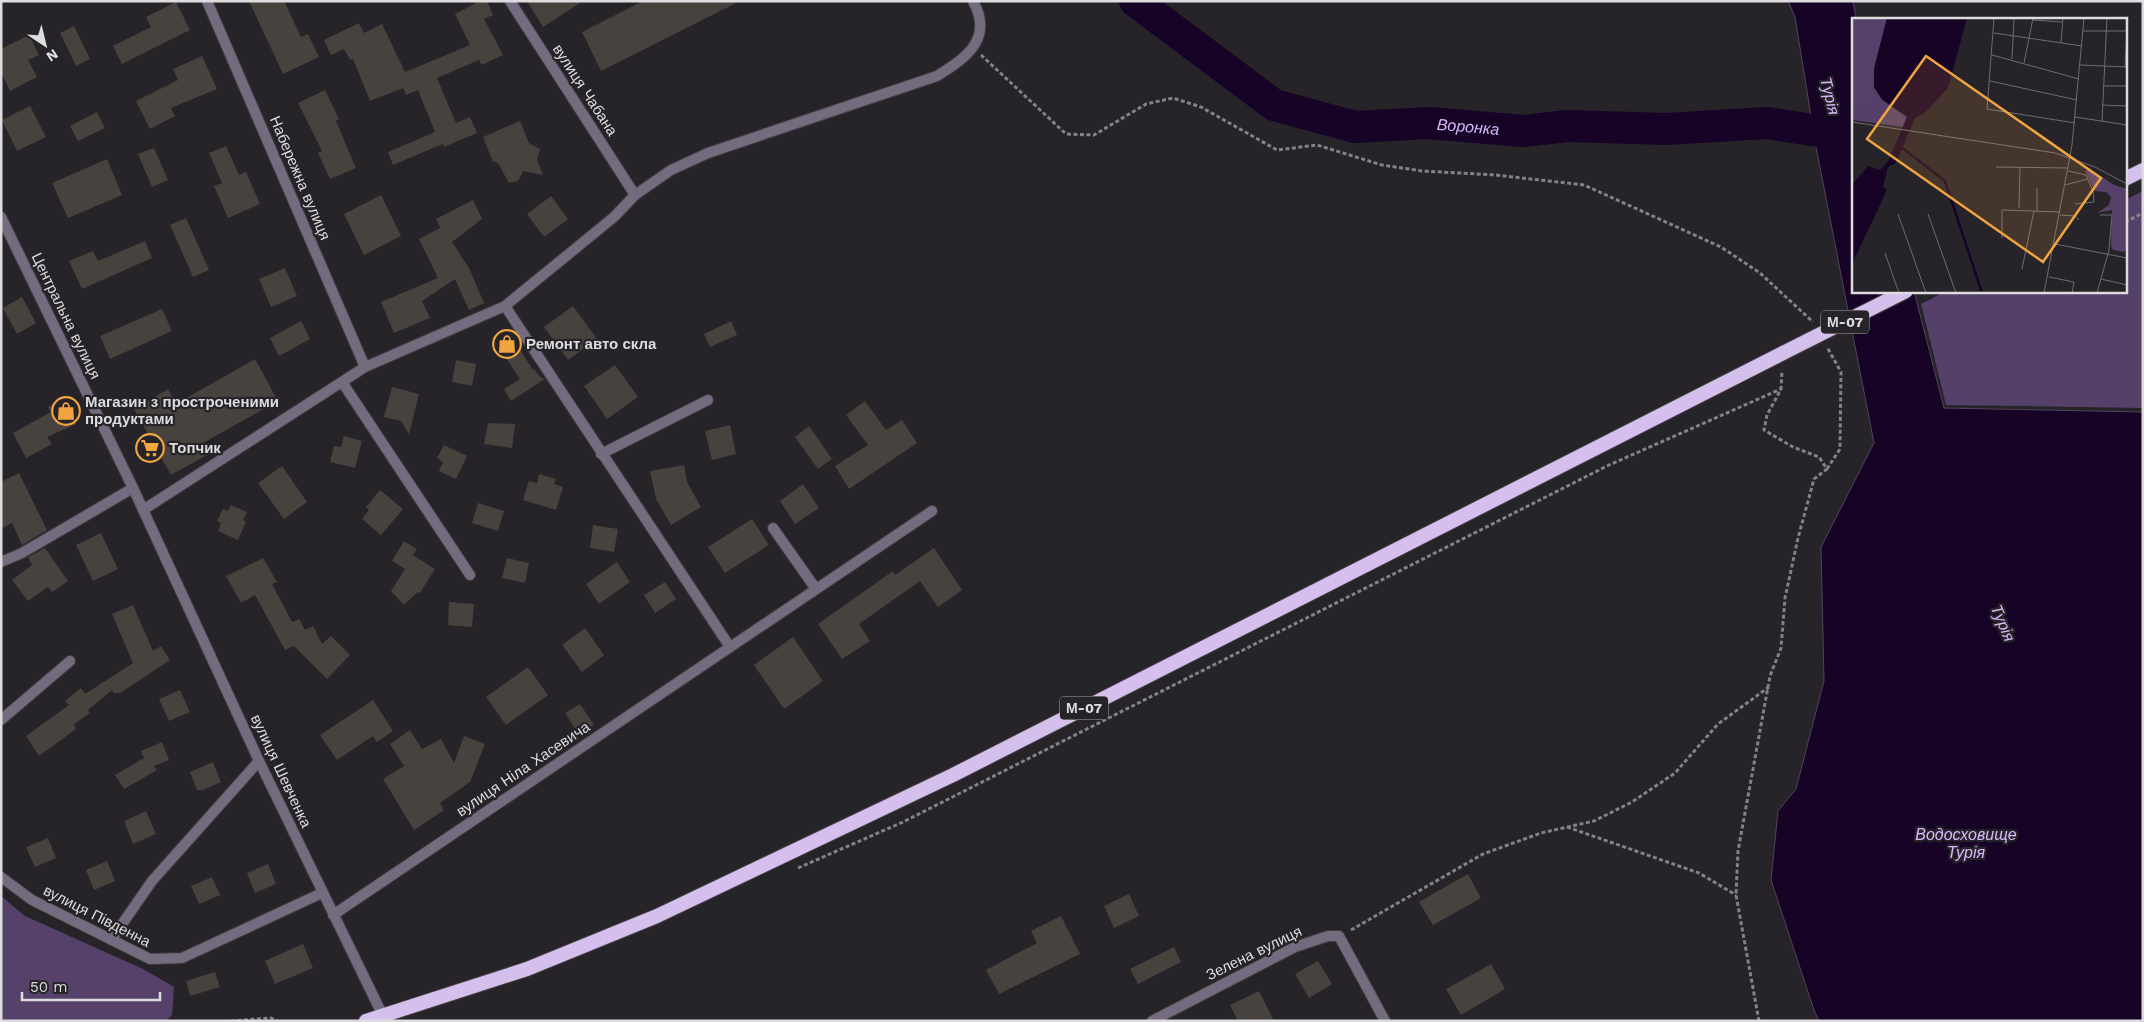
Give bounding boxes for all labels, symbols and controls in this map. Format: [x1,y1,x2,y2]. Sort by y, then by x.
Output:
inset map [1852,18,2126,292]
north arrow [20,20,70,70]
street label: вулиця Чабана [549,41,622,140]
text: N [44,46,61,65]
water label: Турія [1816,75,1844,117]
street label: Набережна вулиця [266,113,334,243]
water label: Воронка [1436,114,1500,138]
street label: Центральна вулиця [28,250,104,382]
road number: М-07 [1821,311,1869,334]
shop icon: Ремонт авто скла [492,329,522,359]
place label: Ремонт авто скла [526,335,657,353]
place label: Магазин з простроченими продуктами [85,393,279,428]
shop icon: Магазин з простроченими продуктами [51,396,81,426]
supermarket icon: Топчик [135,433,165,463]
place label: Топчик [169,439,221,457]
water label: Турія [1987,602,2019,645]
road number: М-07 [1060,696,1108,720]
street label: вулиця Шевченка [247,712,315,831]
street label: вулиця Ніла Хасевича [453,717,594,820]
water label: Водосховище Турія [1915,825,2017,862]
street label: вулиця Південна [40,881,154,951]
street label: Зелена вулиця [1203,922,1305,984]
scale bar [22,970,160,1002]
text: 50 m [30,978,67,996]

